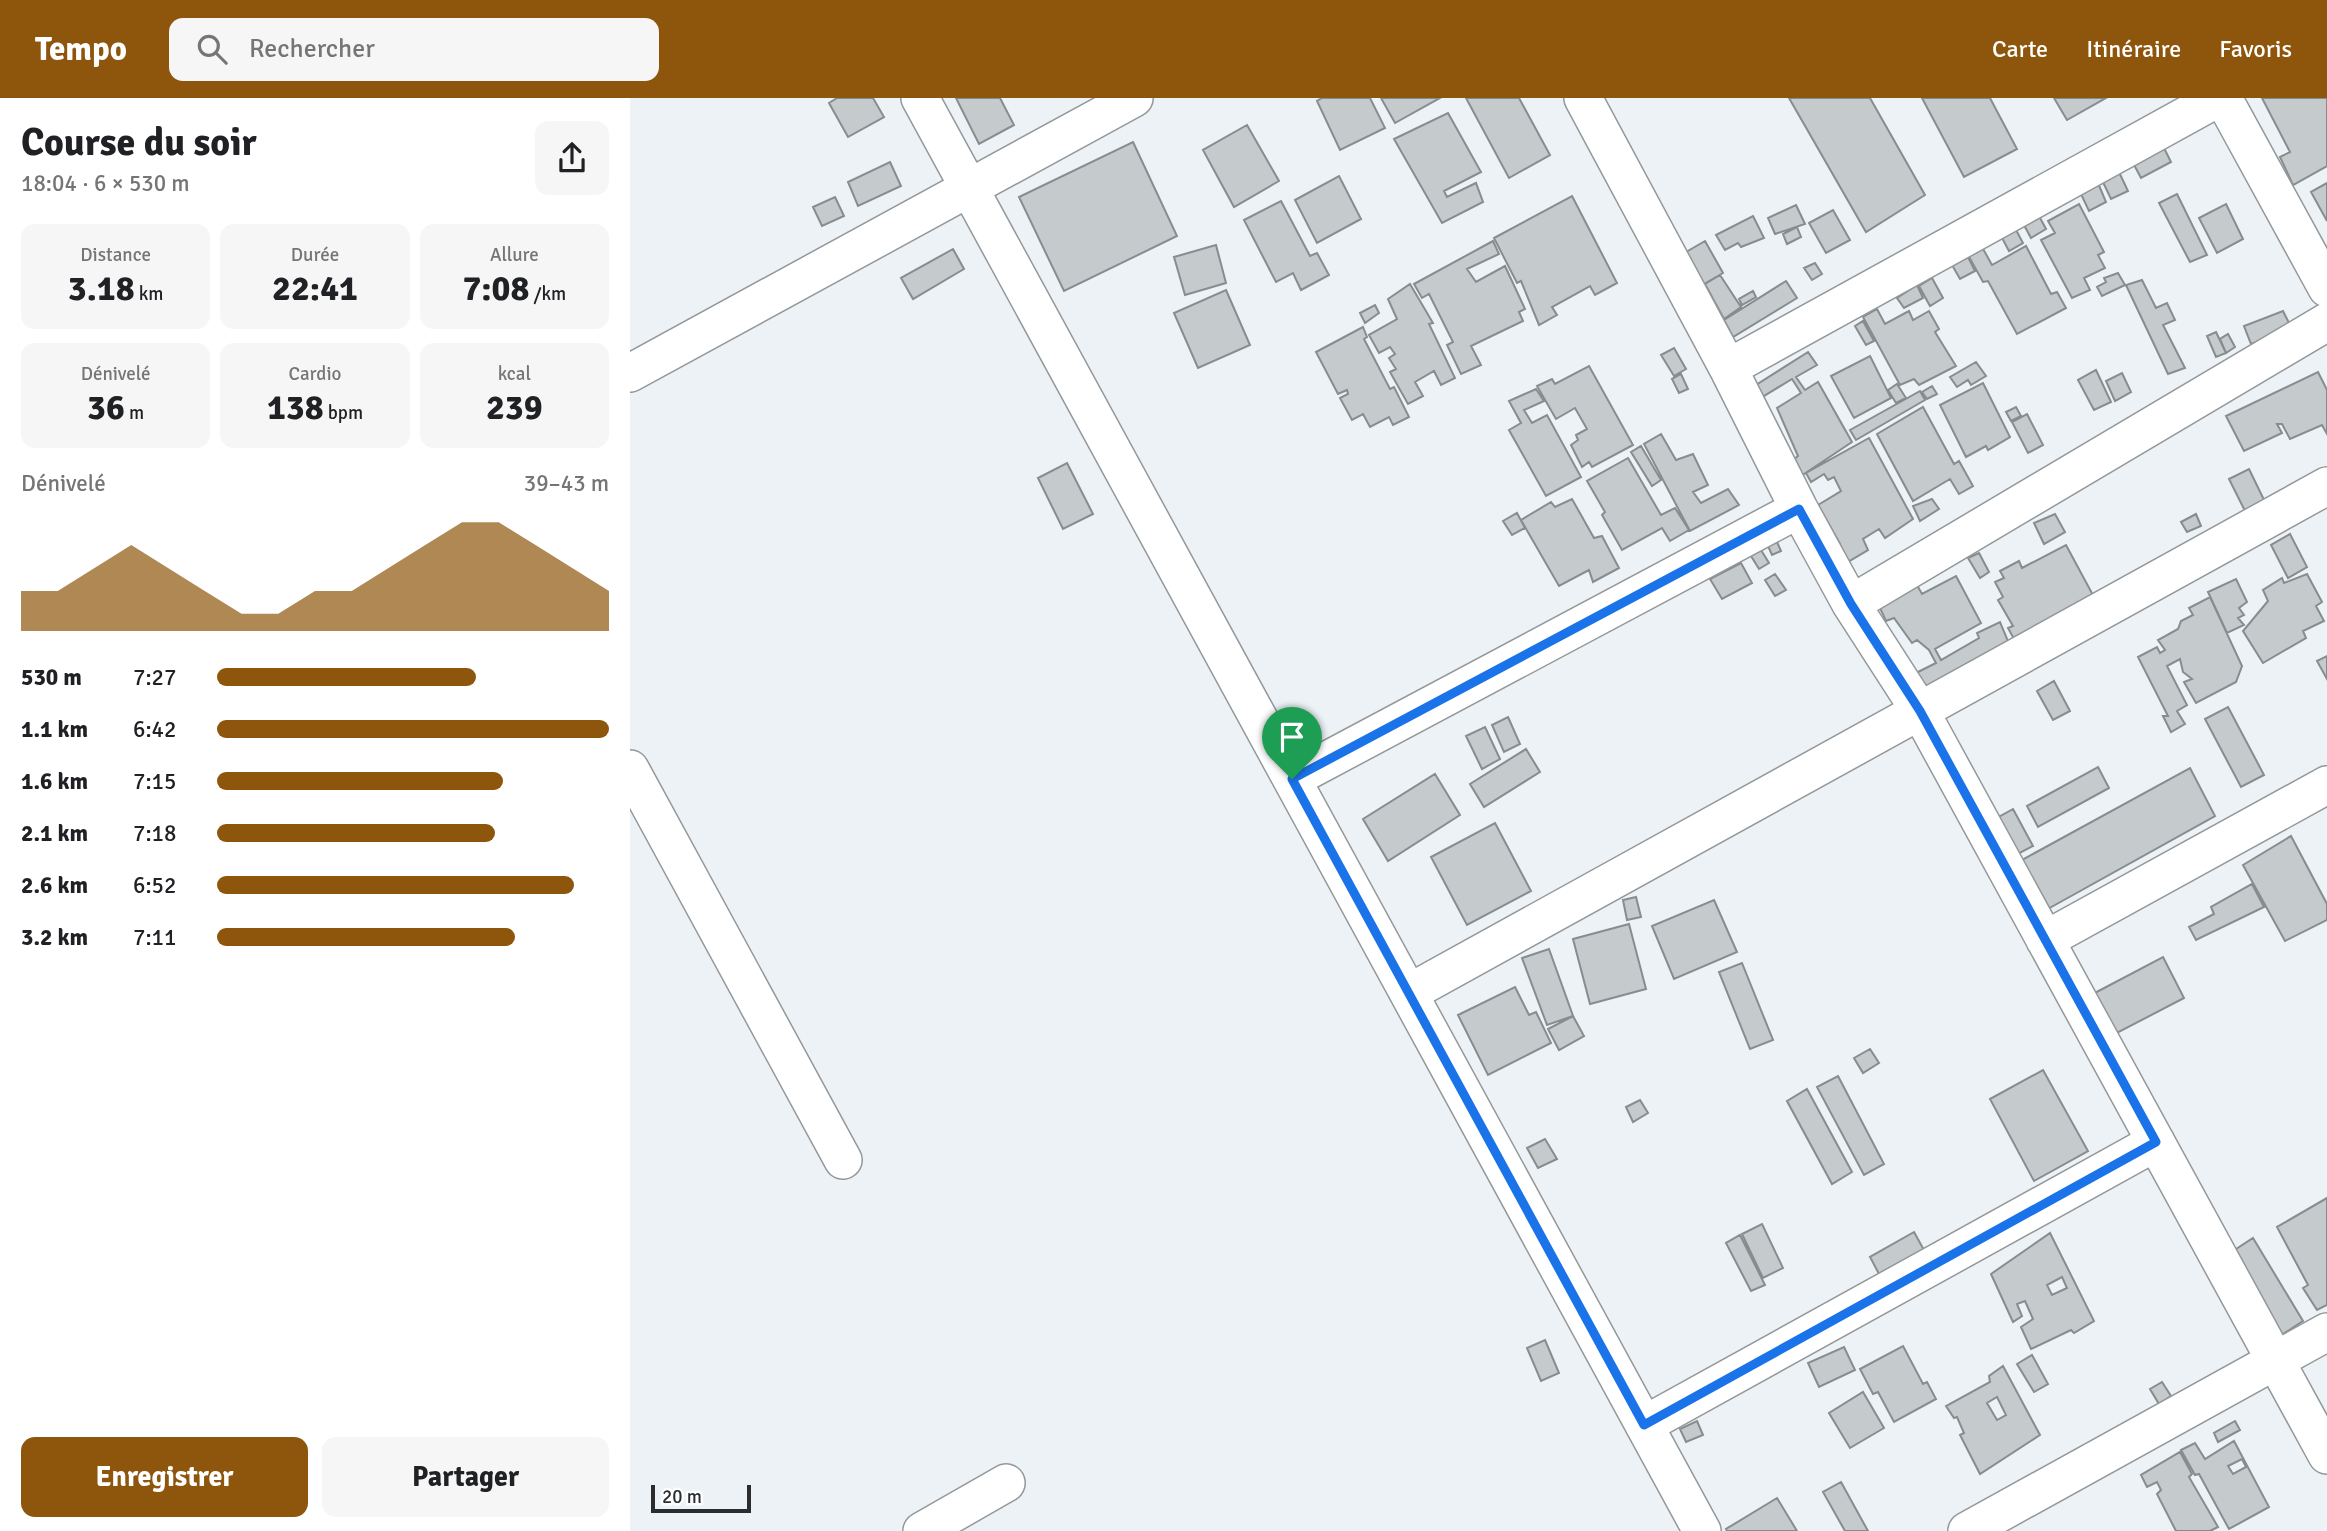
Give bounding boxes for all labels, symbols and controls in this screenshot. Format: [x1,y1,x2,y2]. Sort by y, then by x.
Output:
search box [169,18,659,81]
text: Tempo [35,29,127,70]
icon: search [193,30,231,68]
text: Rechercher [249,33,375,65]
text: Carte [1992,34,2048,64]
text: Itinéraire [2086,34,2181,64]
text: Favoris [2219,34,2292,64]
text: Course du soir [21,119,257,166]
button: share [535,121,609,195]
text: 18:04 · 6 × 530 m [21,169,190,198]
text: Distance [80,243,151,267]
text: Durée [291,243,339,267]
text: Allure [490,243,539,267]
text: 3.18 [68,267,135,310]
text: 22:41 [272,267,358,310]
text: 7:08 [462,267,529,310]
text: km [135,282,163,306]
text: /km [529,282,566,306]
text: Dénivelé [81,362,151,386]
text: Cardio [289,362,341,386]
text: kcal [498,362,531,386]
text: 36 [87,386,125,429]
text: 138 [267,386,324,429]
text: 239 [486,386,543,429]
text: m [125,401,144,425]
text: bpm [324,401,363,425]
text: Dénivelé [21,469,106,498]
text: 39–43 m [524,469,609,498]
text: 530 m [21,663,82,692]
text: 7:27 [133,663,176,692]
pin [1262,707,1322,779]
text: 1.1 km [21,715,88,744]
text: 6:42 [133,715,176,744]
icon: arrive [1273,718,1311,756]
text: 1.6 km [21,767,88,796]
text: 7:15 [133,767,176,796]
text: 2.1 km [21,819,88,848]
text: 7:18 [133,819,176,848]
text: 2.6 km [21,871,88,900]
text: 6:52 [133,871,176,900]
text: 3.2 km [21,923,88,952]
text: 7:11 [133,923,176,952]
button: Enregistrer [21,1437,308,1517]
button: Partager [322,1437,609,1517]
scale bar [651,1482,751,1514]
text: 20 m [662,1485,702,1509]

